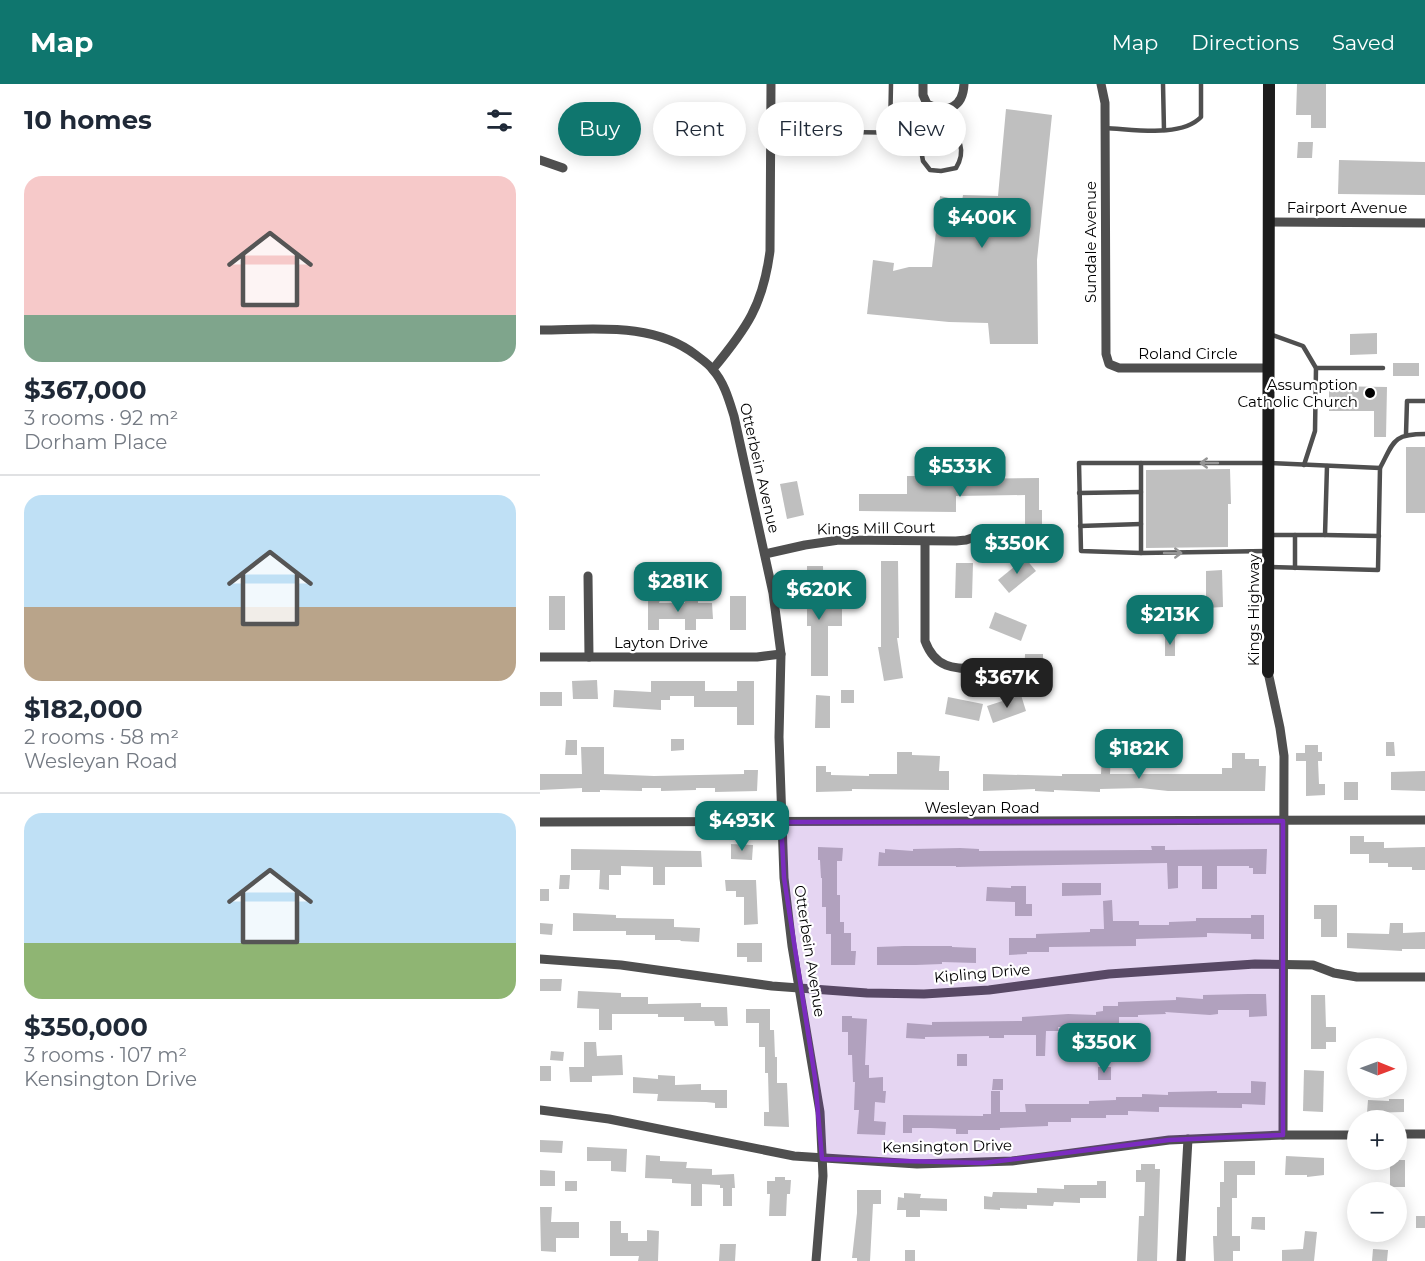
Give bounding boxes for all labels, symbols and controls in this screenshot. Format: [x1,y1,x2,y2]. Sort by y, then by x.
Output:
text: Map [30,25,93,59]
text: Map [1112,30,1158,55]
text: Directions [1191,30,1299,55]
text: Saved [1332,30,1395,55]
chip: Buy [558,102,641,156]
chip: Rent [653,102,746,156]
chip: Filters [758,102,864,156]
chip: New [876,102,966,156]
text: 10 homes [24,104,152,136]
icon: filters [483,104,516,137]
street label: Sundale Avenue [1081,181,1100,303]
pin: $400K [940,198,1024,249]
street label: Fairport Avenue [1287,198,1407,217]
text: $400K [948,205,1016,229]
icon: home [216,215,324,323]
street label: Roland Circle [1138,344,1238,363]
text: $367,000 [24,374,147,406]
place label: Assumption Catholic Church [1237,375,1358,411]
marker: Assumption Catholic Church [1363,386,1377,400]
street label: Otterbein Avenue [736,401,784,535]
text: 3 rooms · 92 m² [24,406,178,430]
text: Dorham Place [24,430,167,454]
pin: $533K [918,447,1002,498]
text: $533K [929,454,991,478]
one-way arrow [1200,457,1220,469]
street label: Kings Mill Court [816,517,936,539]
pin: $350K [975,524,1059,575]
text: $350K [985,531,1049,555]
icon: home [216,534,324,642]
one-way arrow [1163,547,1183,559]
street label: Kings Highway [1244,553,1263,666]
pin: $281K [636,562,720,613]
text: $281K [648,569,708,593]
pin: $620K [777,570,861,621]
text: $620K [786,577,852,601]
pin: $213K [1128,595,1212,646]
text: $213K [1140,602,1200,626]
street label: Layton Drive [614,633,708,652]
pin: $367K [965,658,1049,709]
text: $367K [975,665,1039,689]
text: $182,000 [24,693,143,725]
text: 2 rooms · 58 m² [24,725,179,749]
pin: $182K [1097,729,1181,780]
text: $182K [1109,736,1169,760]
text: Wesleyan Road [24,749,178,773]
street label: Wesleyan Road [924,798,1040,817]
pin: $493K [700,801,784,852]
text: $493K [709,808,775,832]
icon: home [216,852,324,960]
street label: Otterbein Avenue [790,884,830,1018]
street label: Kipling Drive [933,959,1031,987]
text: $350,000 [24,1011,148,1043]
pin: $350K [1062,1023,1146,1074]
text: $350K [1072,1030,1136,1054]
north arrow [1347,1038,1407,1098]
map controls [1347,1038,1407,1242]
text: 3 rooms · 107 m² [24,1043,187,1067]
text: Kensington Drive [24,1067,197,1091]
button: + [1347,1110,1407,1170]
street label: Kensington Drive [882,1135,1012,1157]
button: − [1347,1182,1407,1242]

